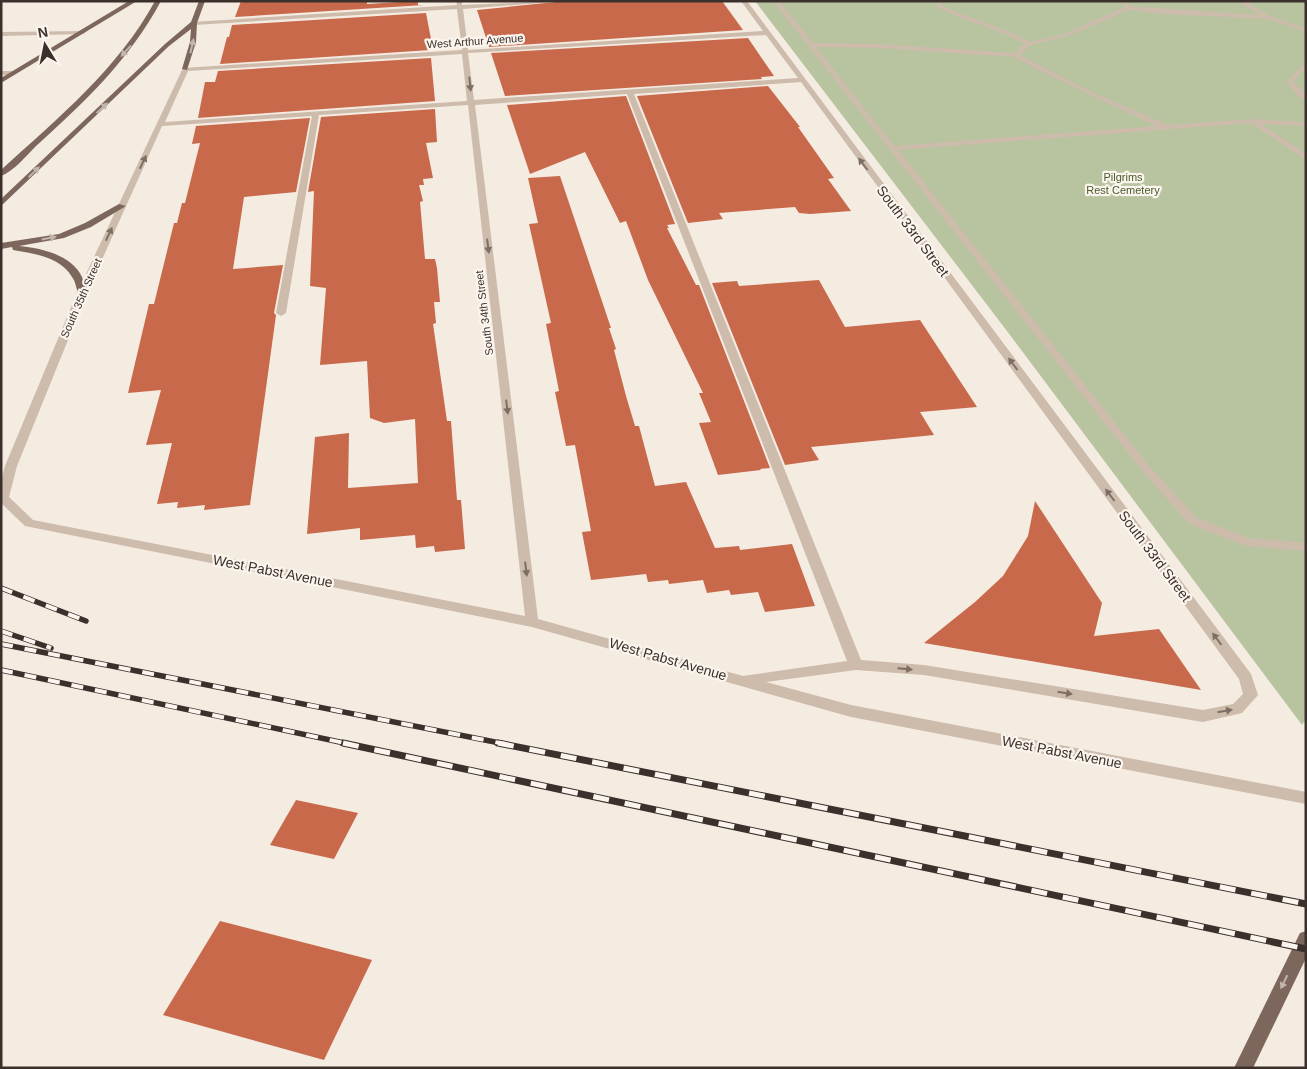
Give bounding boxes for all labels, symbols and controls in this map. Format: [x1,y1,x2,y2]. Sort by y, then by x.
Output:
north arrow [20,20,70,70]
text: N [36,23,49,41]
street label: West Arthur Avenue [426,32,524,50]
one-way arrow [188,39,196,54]
one-way arrow [121,44,132,57]
one-way arrow [466,77,474,93]
one-way arrow [95,102,107,114]
one-way arrow [139,155,147,169]
one-way arrow [858,158,869,171]
one-way arrow [27,166,39,178]
park label: Pilgrims Rest Cemetery [1086,171,1160,196]
street label: South 33rd Street [874,182,952,280]
one-way arrow [105,227,113,241]
one-way arrow [42,234,58,242]
one-way arrow [484,238,492,254]
street label: South 35th Street [58,256,104,340]
street label: South 34th Street [473,270,495,356]
one-way arrow [1007,358,1018,371]
one-way arrow [503,399,511,415]
one-way arrow [1104,489,1115,502]
street label: South 33rd Street [1116,507,1194,605]
street label: West Pabst Avenue [212,552,334,591]
one-way arrow [522,561,530,577]
one-way arrow [1212,632,1222,646]
street label: West Pabst Avenue [607,635,729,684]
one-way arrow [897,665,913,673]
one-way arrow [1058,690,1074,698]
one-way arrow [1218,707,1234,715]
street label: West Pabst Avenue [1001,733,1123,772]
one-way arrow [1280,975,1289,990]

